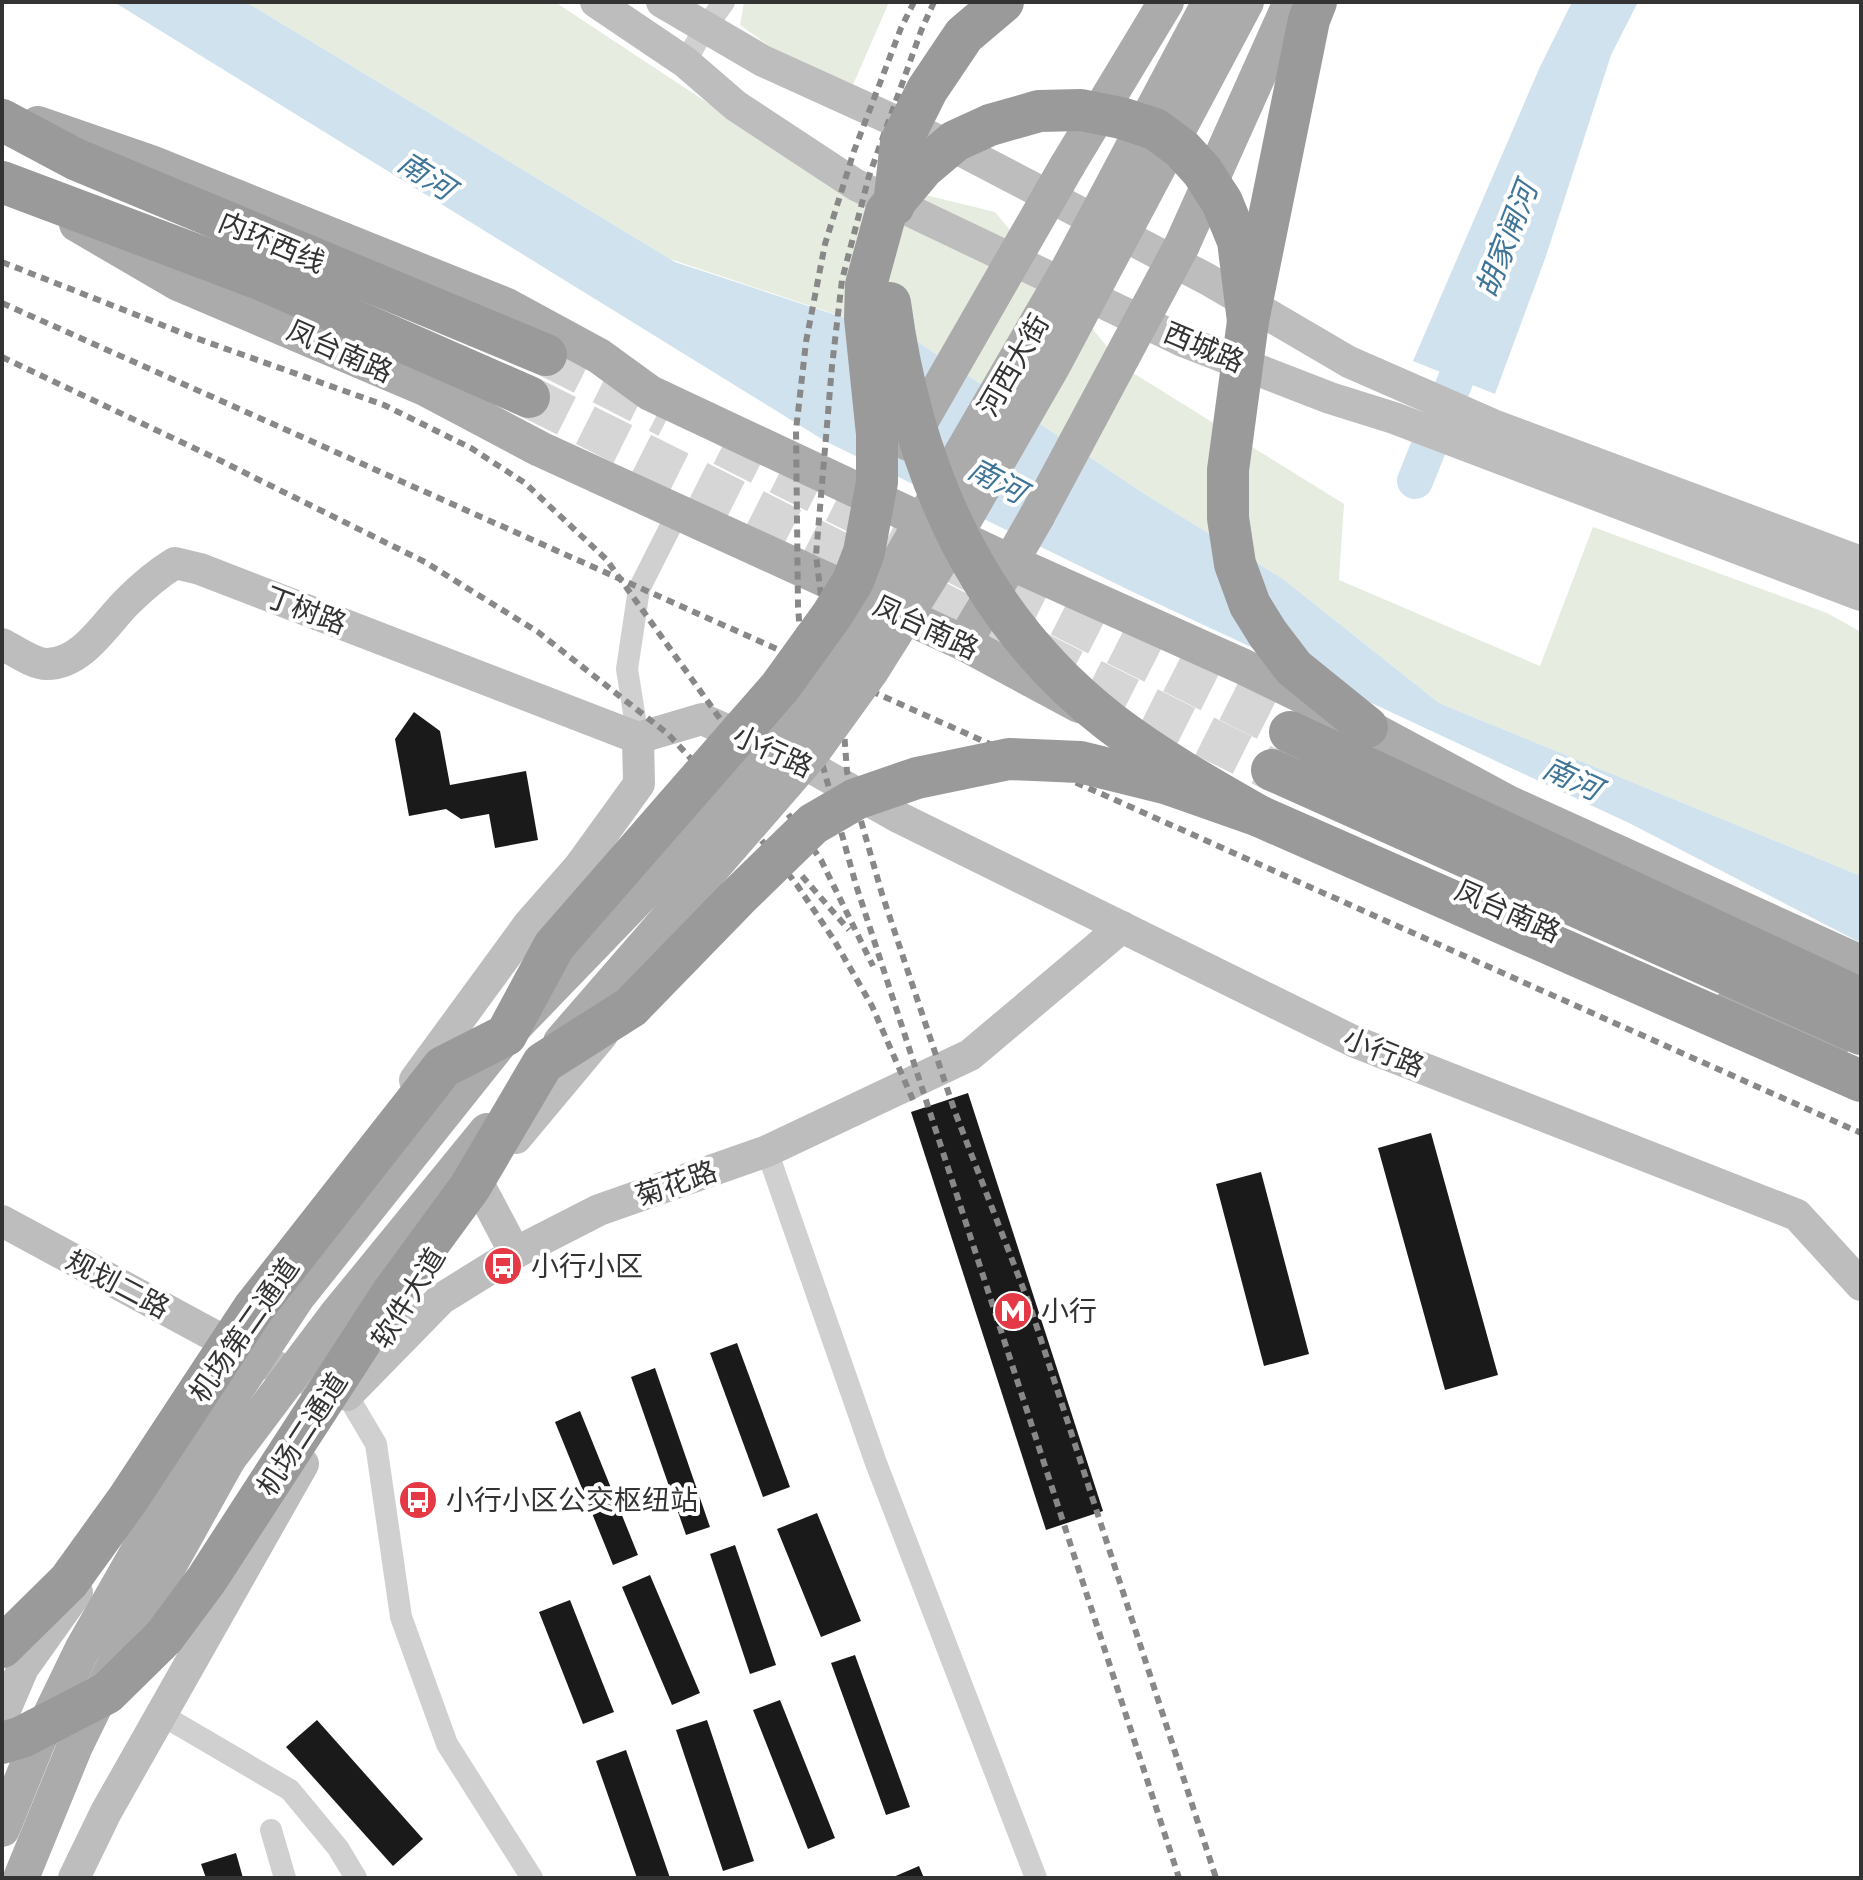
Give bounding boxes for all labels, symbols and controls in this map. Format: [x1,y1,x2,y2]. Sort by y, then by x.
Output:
water label: 南河 [390,141,467,211]
water label: 胡家闸河 [1465,171,1548,303]
street label: 内环西线 [213,202,331,280]
street label: 河西大街 [968,306,1057,423]
street label: 凤台南路 [282,310,399,390]
street label: 西城路 [1158,312,1250,380]
water label: 南河 [962,447,1038,514]
street label: 丁树路 [260,576,352,642]
street label: 凤台南路 [868,585,985,667]
street label: 小行路 [727,715,820,785]
water label: 南河 [1537,746,1613,811]
street label: 凤台南路 [1450,870,1567,950]
street label: 小行路 [1338,1018,1430,1084]
street label: 菊花路 [630,1150,722,1214]
street label: 规划二路 [60,1240,177,1326]
street label: 软件大道 [361,1240,453,1355]
bus stop icon: 小行小区 [482,1245,524,1287]
place label: 小行小区 [531,1246,643,1284]
street label: 机场第二通道 [179,1250,307,1409]
metro station icon: 小行 [992,1290,1034,1332]
place label: 小行 [1041,1291,1097,1329]
street label: 机场二通道 [247,1364,355,1503]
bus stop icon: 小行小区公交枢纽站 [397,1479,439,1521]
place label: 小行小区公交枢纽站 [446,1480,698,1518]

